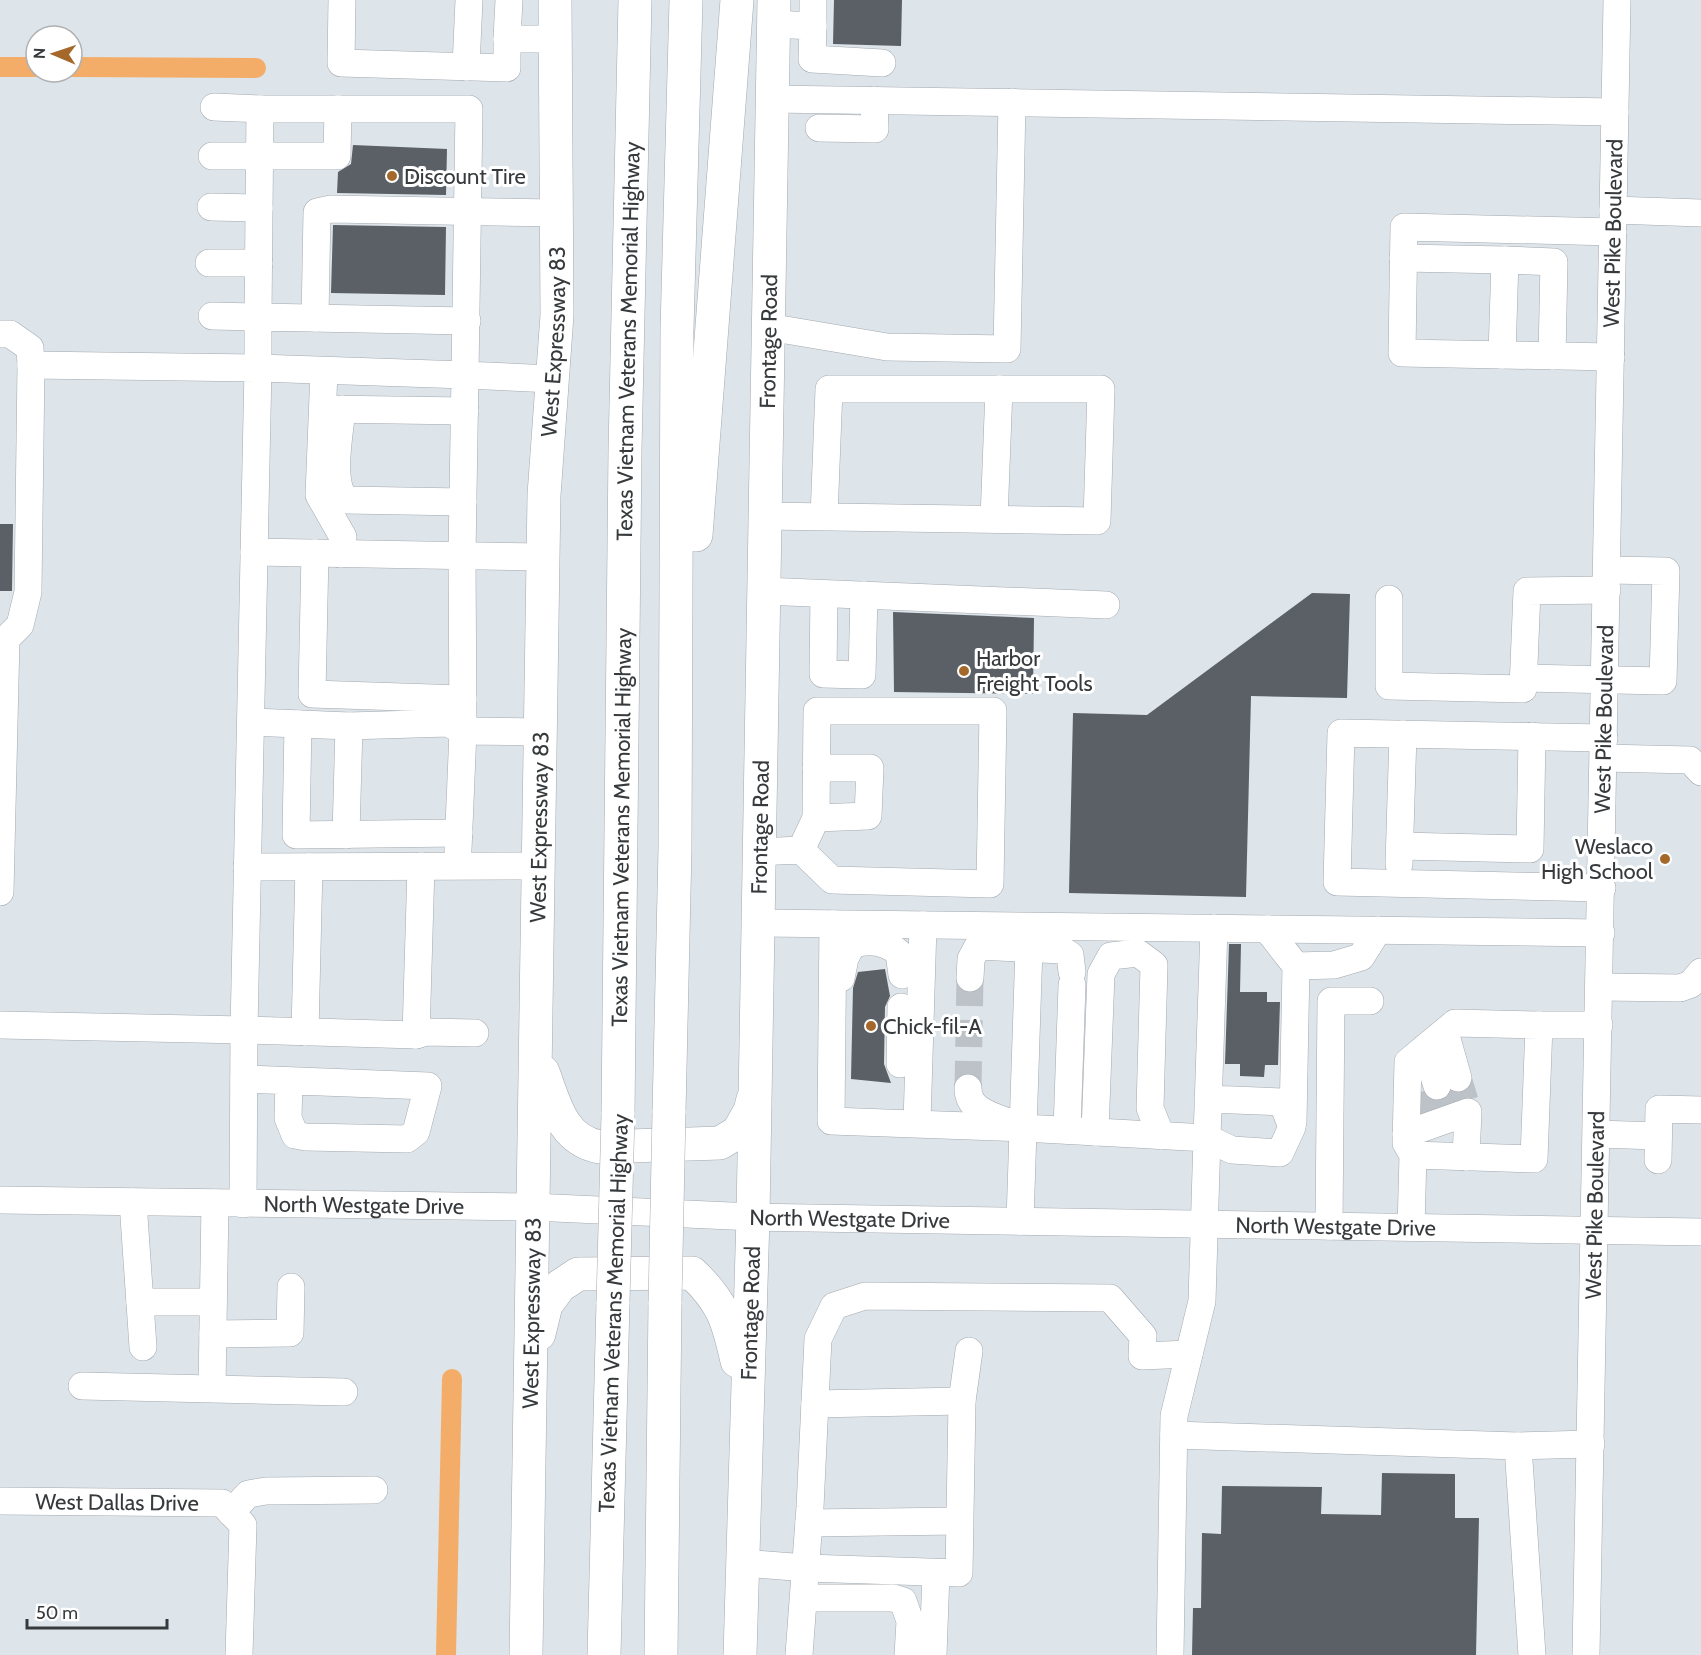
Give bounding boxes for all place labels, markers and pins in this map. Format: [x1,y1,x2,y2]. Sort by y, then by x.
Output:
place label: Discount Tire [404,163,526,190]
marker: Discount Tire [385,169,399,183]
place label: Harbor Freight Tools [976,645,1093,697]
marker: Harbor Freight Tools [957,664,971,678]
place label: Weslaco High School [1541,833,1654,885]
marker: Weslaco High School [1658,852,1672,866]
place label: Chick-fil-A [883,1013,982,1040]
marker: Chick-fil-A [864,1019,878,1033]

